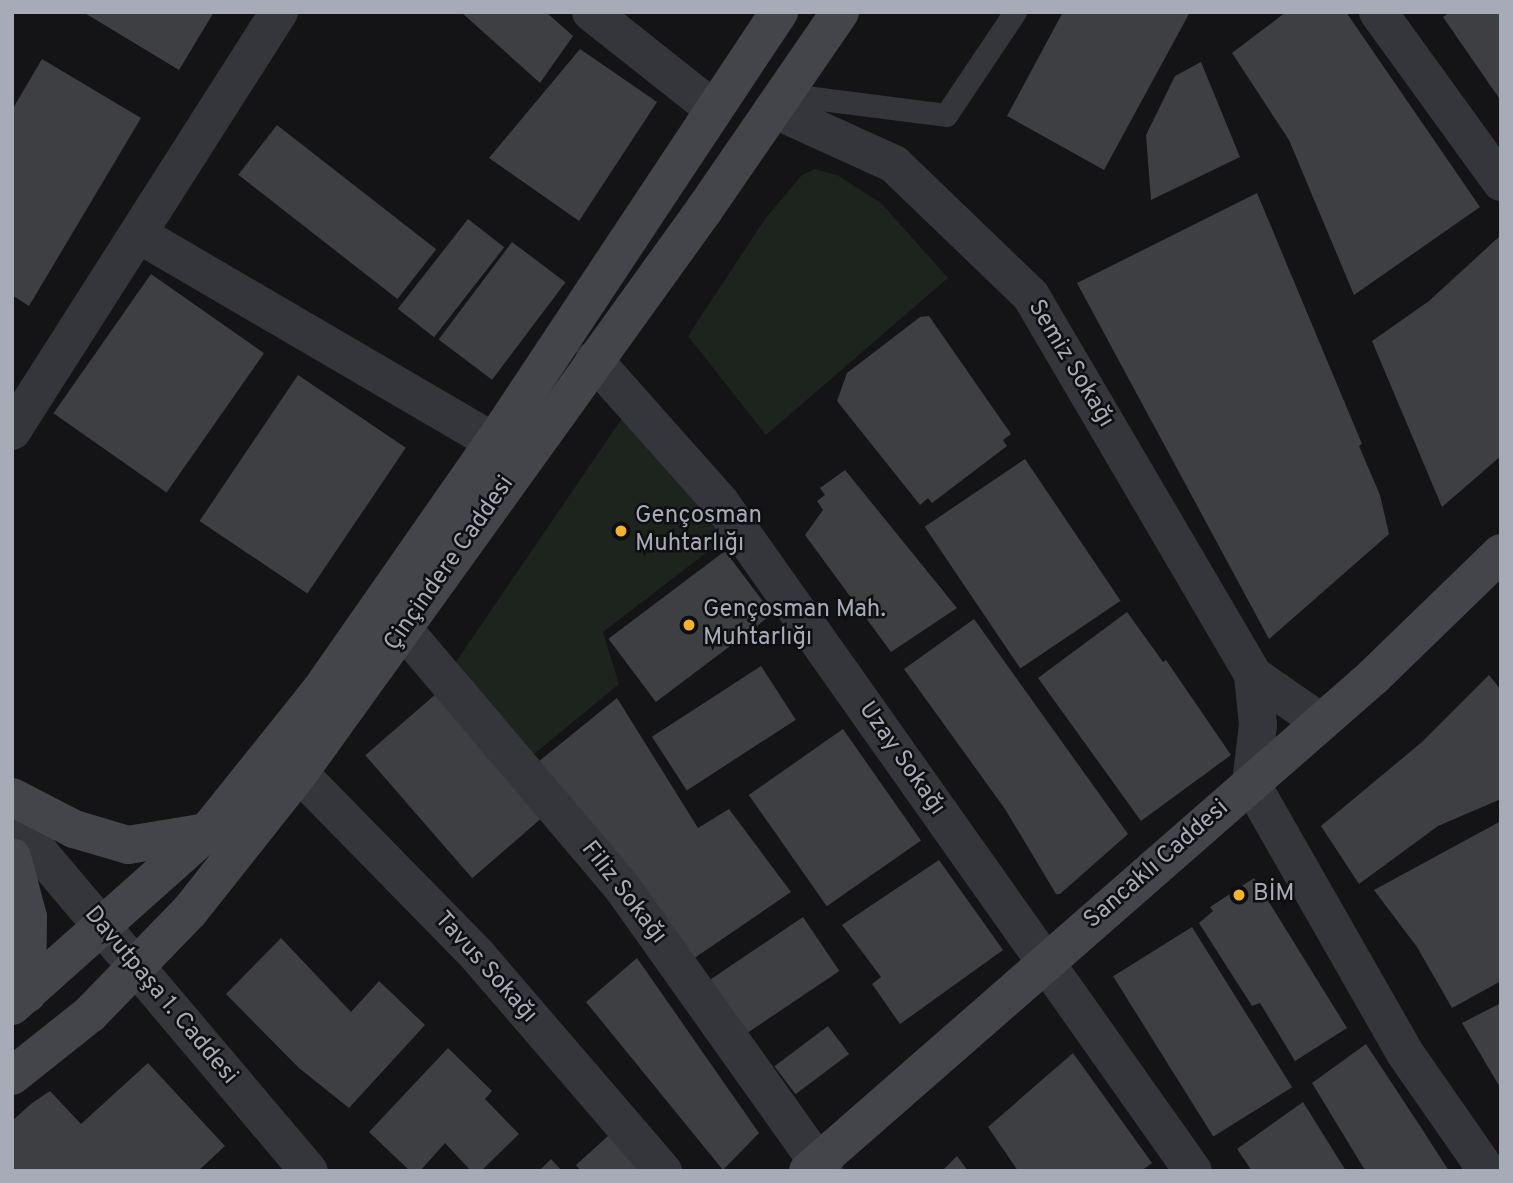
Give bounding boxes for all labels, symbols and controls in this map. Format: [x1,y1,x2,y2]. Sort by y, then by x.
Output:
street label: Semiz Sokağı [1021,295,1119,433]
street label: Çinçindere Caddesi [379,471,521,657]
place label: Gençosman Muhtarlığı [635,503,762,559]
marker: Gençosman Muhtarlığı [613,523,629,539]
place label: Gençosman Mah. Muhtarlığı [703,597,886,653]
marker: Gençosman Mah. Muhtarlığı [681,617,697,633]
street label: Uzay Sokağı [851,697,951,821]
street label: Sancaklı Caddesi [1079,794,1235,936]
street label: Filiz Sokağı [574,836,672,950]
place label: BİM [1253,881,1295,909]
marker: BİM [1231,887,1247,903]
street label: Davutpaşa 1. Caddesi [77,901,243,1091]
street label: Tavus Sokağı [427,906,543,1030]

